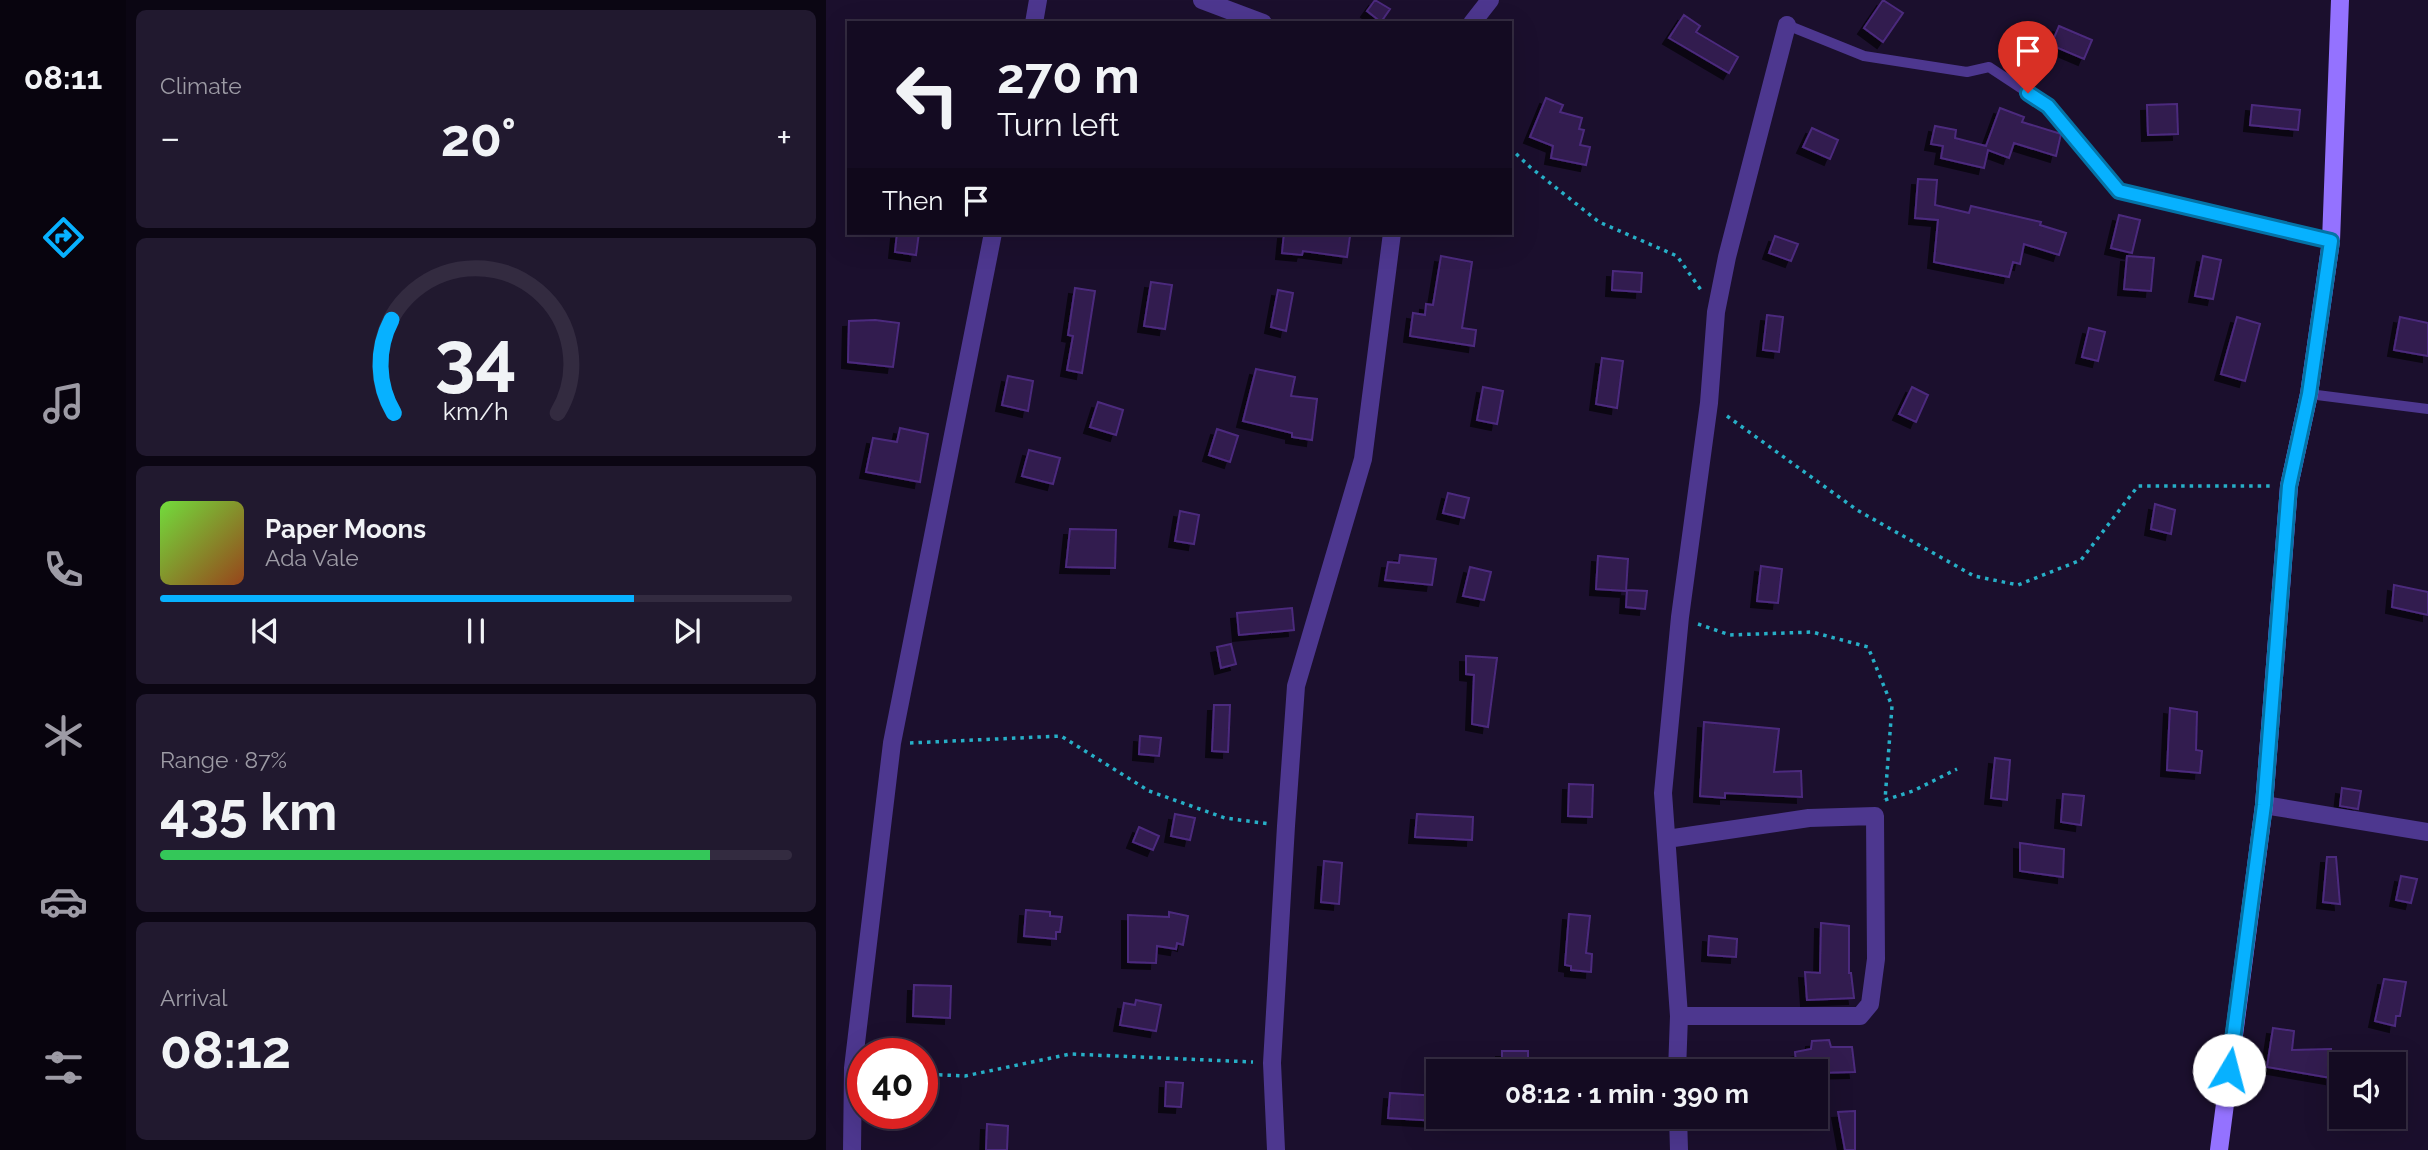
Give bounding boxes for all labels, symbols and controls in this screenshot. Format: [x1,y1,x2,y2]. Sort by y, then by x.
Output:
pin [1998,21,2058,93]
icon: arrive [2009,32,2047,70]
text: 270 m [997,47,1140,104]
icon: left [882,49,973,140]
text: 08:11 [24,59,102,96]
text: Climate [160,72,242,99]
text: Turn left [997,106,1119,143]
text: 20° [441,107,516,168]
text: − [160,115,180,160]
text: + [776,115,792,160]
icon: arrive [957,182,995,220]
text: Then [882,186,943,216]
icon: directions [39,213,88,262]
text: 34 [435,315,517,400]
icon: music [39,379,88,428]
text: km/h [443,396,509,426]
text: Paper Moons [265,514,426,544]
text: Ada Vale [265,544,359,571]
icon: phone [39,545,88,594]
icon: previous [246,612,284,650]
icon: pause [457,612,495,650]
icon: next [668,612,706,650]
icon: climate [39,711,88,760]
text: Range · 87% [160,746,287,773]
text: 435 km [160,781,337,842]
icon: car [39,877,88,926]
text: Arrival [160,984,227,1011]
text: 08:12 [160,1019,291,1080]
position arrow [2192,1033,2266,1107]
speed limit sign: 40 [847,1038,938,1129]
icon: filters [39,1043,88,1092]
map controls [2329,1052,2406,1129]
button: sound [2329,1052,2406,1129]
text: 08:12 · 1 min · 390 m [1505,1079,1749,1109]

